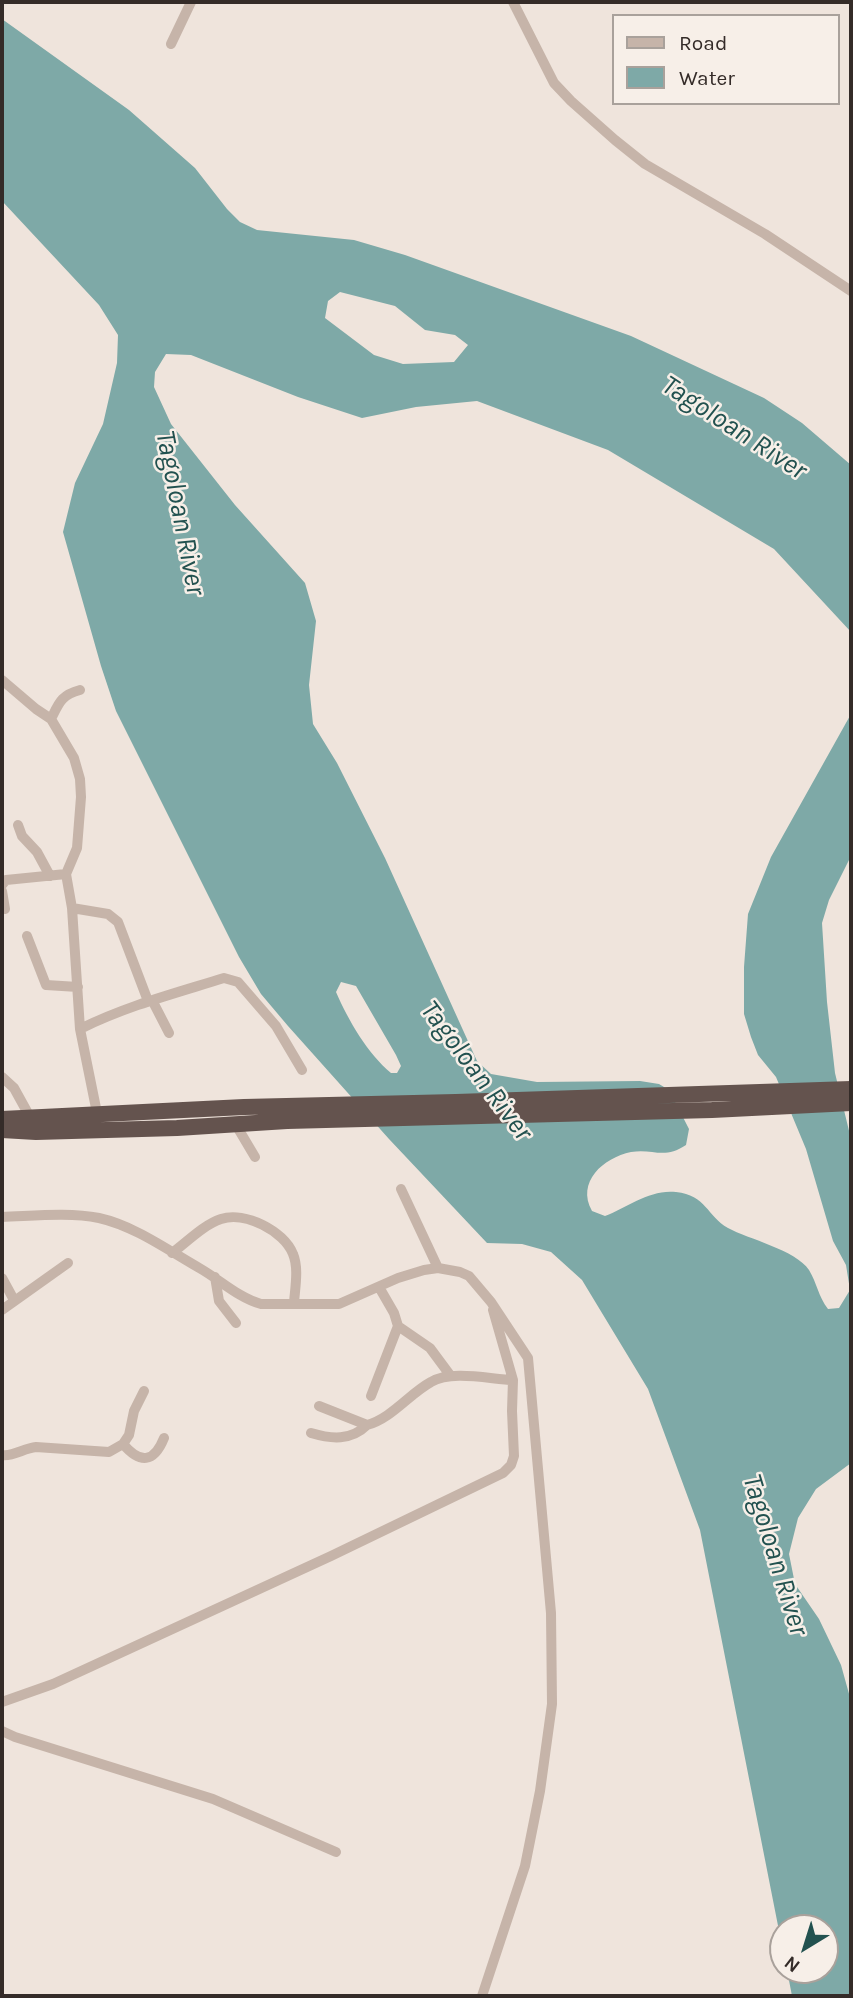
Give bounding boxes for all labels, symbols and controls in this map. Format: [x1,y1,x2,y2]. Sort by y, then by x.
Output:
legend [612,14,839,105]
text: Road [679,31,727,55]
text: Water [679,66,735,90]
water label: Tagoloan River [655,368,813,488]
water label: Tagoloan River [148,428,212,598]
water label: Tagoloan River [412,994,540,1148]
water label: Tagoloan River [735,1470,815,1640]
north arrow [769,1914,839,1984]
text: N [780,1951,804,1977]

